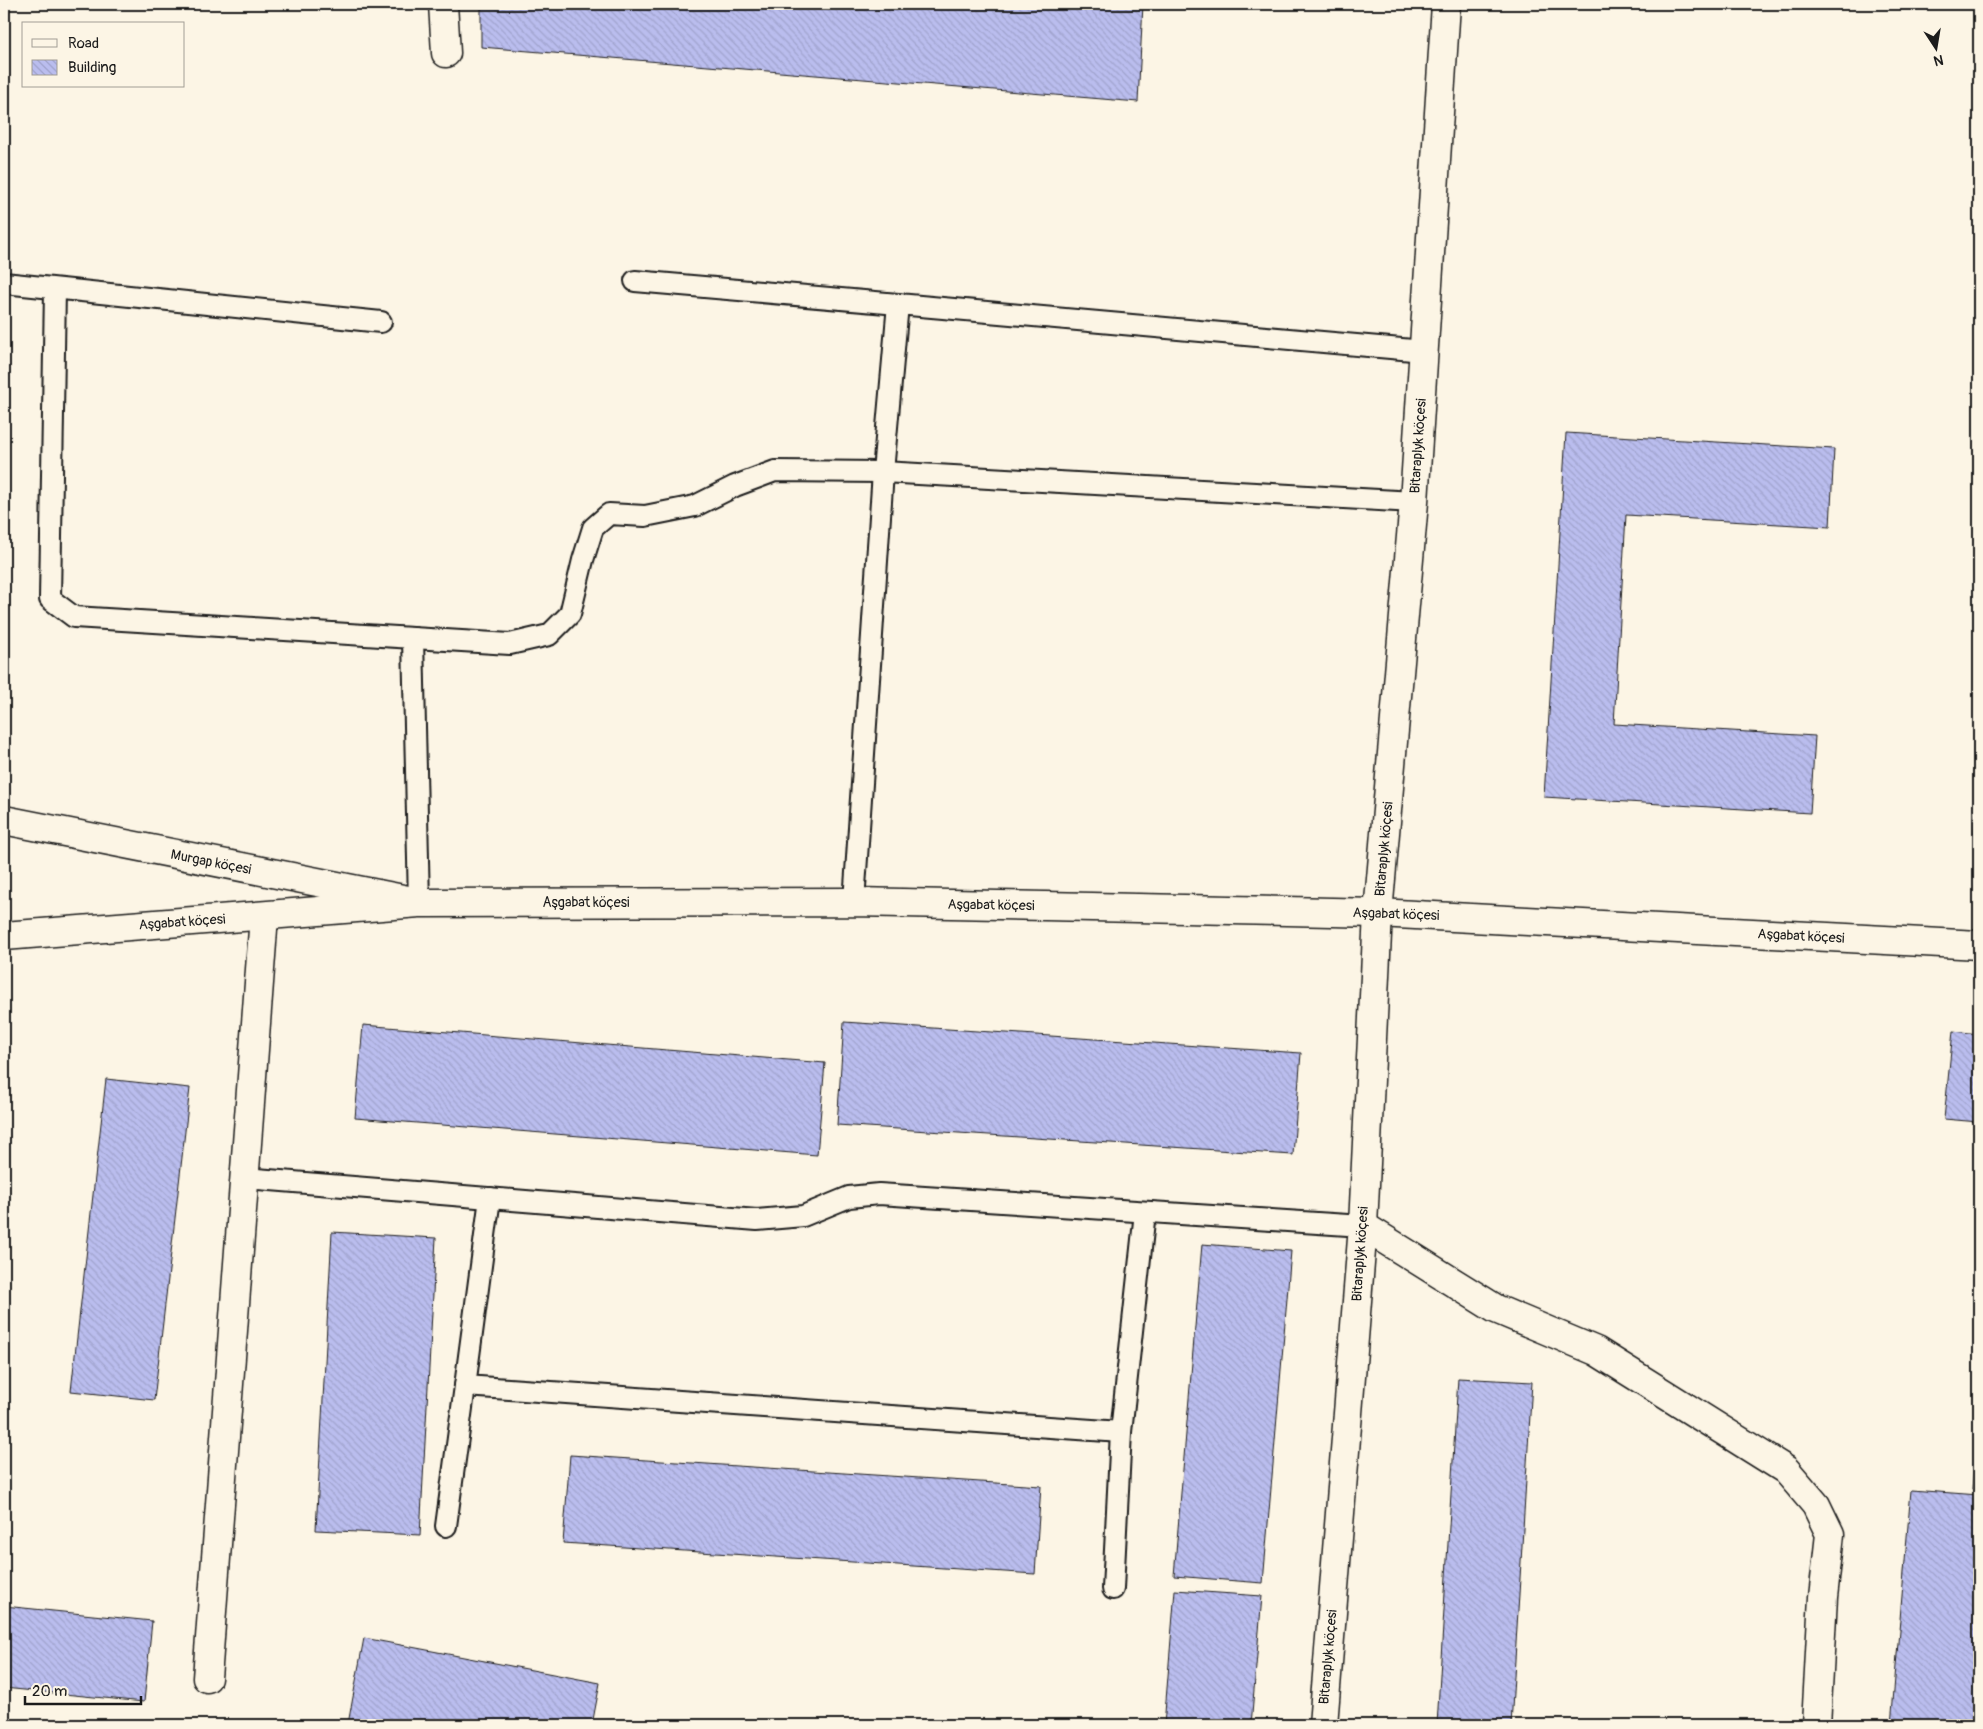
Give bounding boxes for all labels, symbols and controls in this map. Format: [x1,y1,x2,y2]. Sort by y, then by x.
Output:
legend [22,22,185,88]
north arrow [1910,22,1960,72]
text: Road [68,34,99,53]
text: N [1932,51,1945,70]
text: Building [68,58,116,77]
street label: Bitaraplyk köçesi [1406,397,1430,494]
street label: Bitaraplyk köçesi [1371,800,1397,897]
street label: Murgap köçesi [169,846,253,878]
street label: Aşgabat köçesi [543,894,630,911]
street label: Aşgabat köçesi [947,896,1035,914]
street label: Aşgabat köçesi [1352,904,1440,924]
street label: Aşgabat köçesi [138,910,226,934]
street label: Aşgabat köçesi [1757,925,1845,947]
street label: Bitaraplyk köçesi [1348,1205,1372,1302]
street label: Bitaraplyk köçesi [1315,1608,1341,1705]
scale bar [25,1674,141,1706]
text: 20 m [32,1682,67,1701]

